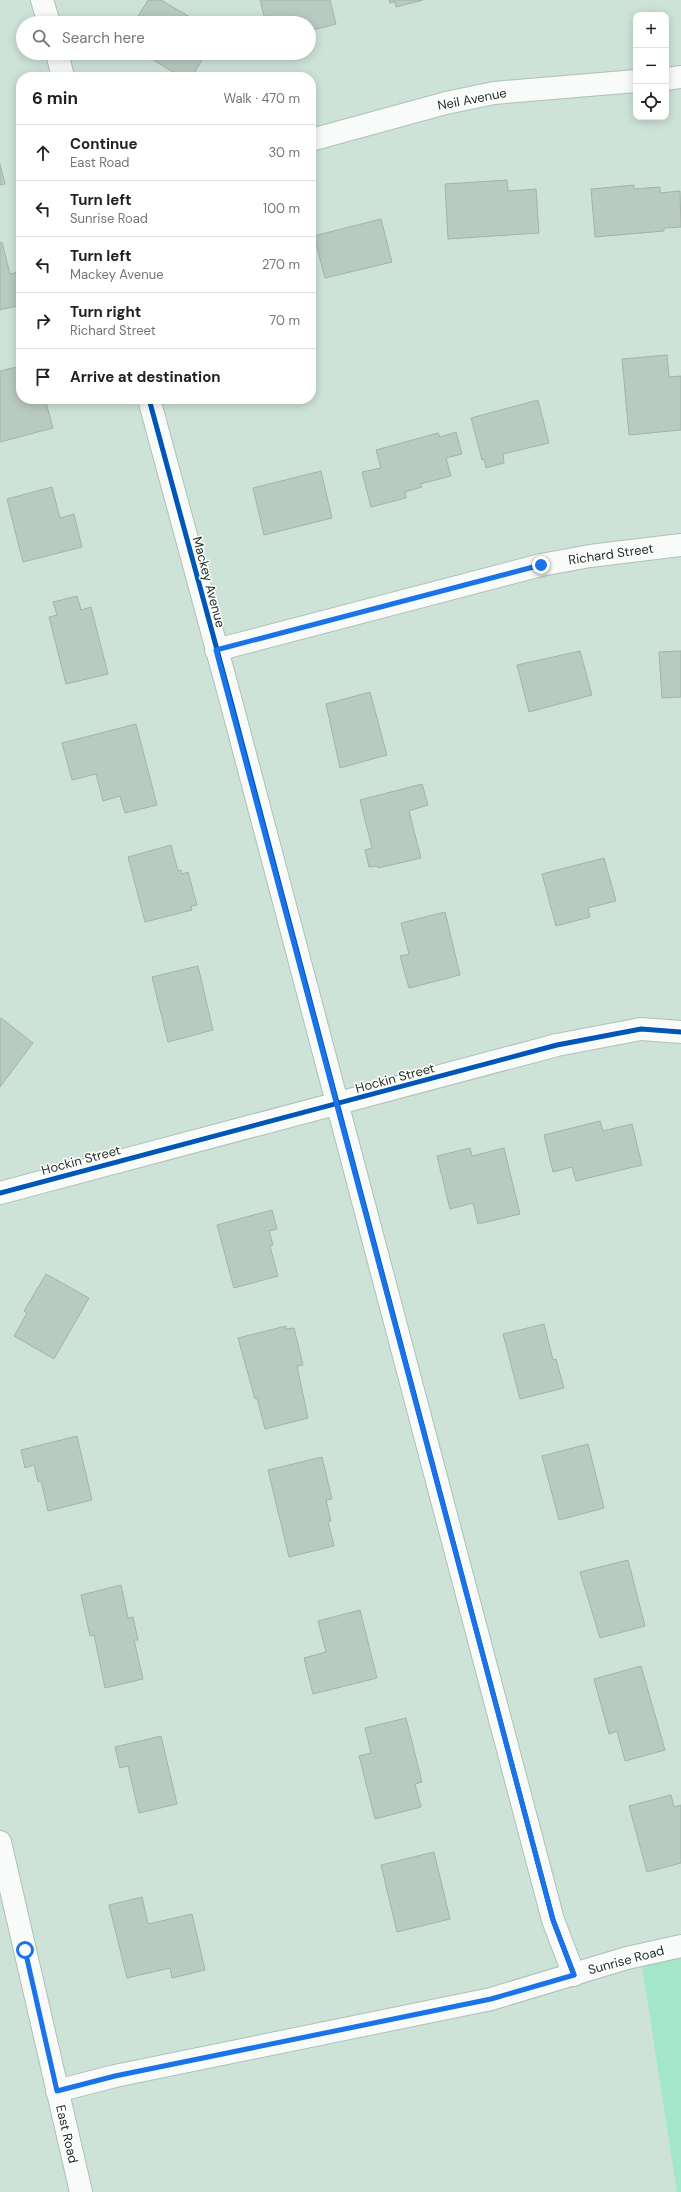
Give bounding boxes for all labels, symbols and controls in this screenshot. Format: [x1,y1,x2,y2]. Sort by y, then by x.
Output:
map controls [633,12,669,120]
button: + [633,12,669,48]
search box [16,16,316,60]
icon: search [30,27,52,49]
text: Search here [62,28,145,48]
button: − [633,48,669,84]
street label: Neil Avenue [436,84,508,114]
button: locate [633,84,669,120]
text: 6 min [32,87,78,109]
text: Walk · 470 m [223,90,300,107]
text: Continue [70,134,138,154]
icon: ahead [32,142,54,164]
text: 30 m [268,144,300,161]
text: East Road [70,154,129,171]
text: Turn left [70,190,131,210]
icon: left [32,198,54,220]
text: 100 m [263,200,300,217]
text: Sunrise Road [70,210,148,227]
text: Turn left [70,246,131,266]
icon: left [32,254,54,276]
text: 270 m [262,256,300,273]
text: Mackey Avenue [70,266,164,283]
text: Turn right [70,302,141,322]
icon: right [32,310,54,332]
text: 70 m [269,312,300,329]
text: Richard Street [70,322,156,339]
icon: arrive [32,366,54,388]
text: Arrive at destination [70,367,221,387]
street label: Mackey Avenue [189,535,229,629]
street label: Richard Street [567,540,655,568]
route end [532,556,550,574]
street label: Hockin Street [353,1059,437,1097]
street label: Hockin Street [39,1141,123,1179]
route start [16,1941,34,1959]
street label: Sunrise Road [586,1942,666,1978]
street label: East Road [52,2103,82,2165]

